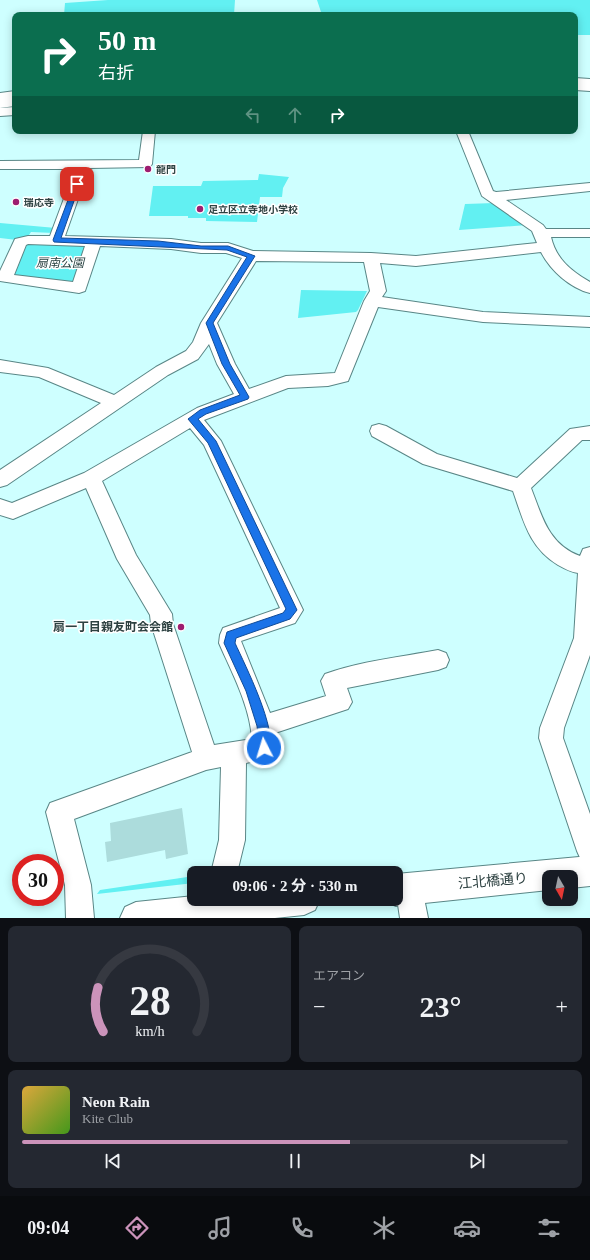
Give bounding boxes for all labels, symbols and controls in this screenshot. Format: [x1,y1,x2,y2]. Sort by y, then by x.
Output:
text: 50 m [98,25,156,56]
icon: right [32,28,84,80]
text: 右折 [98,63,134,83]
icon: left [242,104,264,126]
icon: ahead [284,104,306,126]
icon: right [326,104,348,126]
marker: 龍門 [143,164,153,174]
place label: 龍門 [156,164,176,175]
pin [60,167,94,201]
icon: arrive [66,173,88,195]
marker: 瑞応寺 [11,197,21,207]
place label: 瑞応寺 [24,197,54,208]
marker: 足立区立寺地小学校 [195,204,205,214]
place label: 足立区立寺地小学校 [208,204,298,215]
park label: 扇南公園 [36,256,86,270]
place label: 扇一丁目親友町会会館 [53,620,173,634]
marker: 扇一丁目親友町会会館 [176,622,186,632]
position arrow [243,727,285,769]
speed limit sign: 30 [12,854,64,906]
street label: 江北橋通り [457,869,529,892]
north arrow [542,870,578,906]
map controls [542,870,578,906]
text: 09:06 · 2 分 · 530 m [233,878,358,894]
text: エアコン [313,968,365,983]
text: 28 [129,978,170,1024]
text: 23° [420,990,462,1023]
text: − [313,994,325,1019]
text: + [556,994,568,1019]
text: km/h [135,1023,164,1039]
text: Neon Rain [82,1094,150,1110]
text: Kite Club [82,1111,133,1126]
icon: previous [102,1150,124,1172]
icon: pause [284,1150,306,1172]
icon: next [466,1150,488,1172]
icon: directions [123,1214,151,1242]
icon: music [206,1214,234,1242]
icon: phone [288,1214,316,1242]
icon: climate [370,1214,398,1242]
icon: car [453,1214,481,1242]
icon: filters [535,1214,563,1242]
text: 09:04 [27,1218,69,1238]

